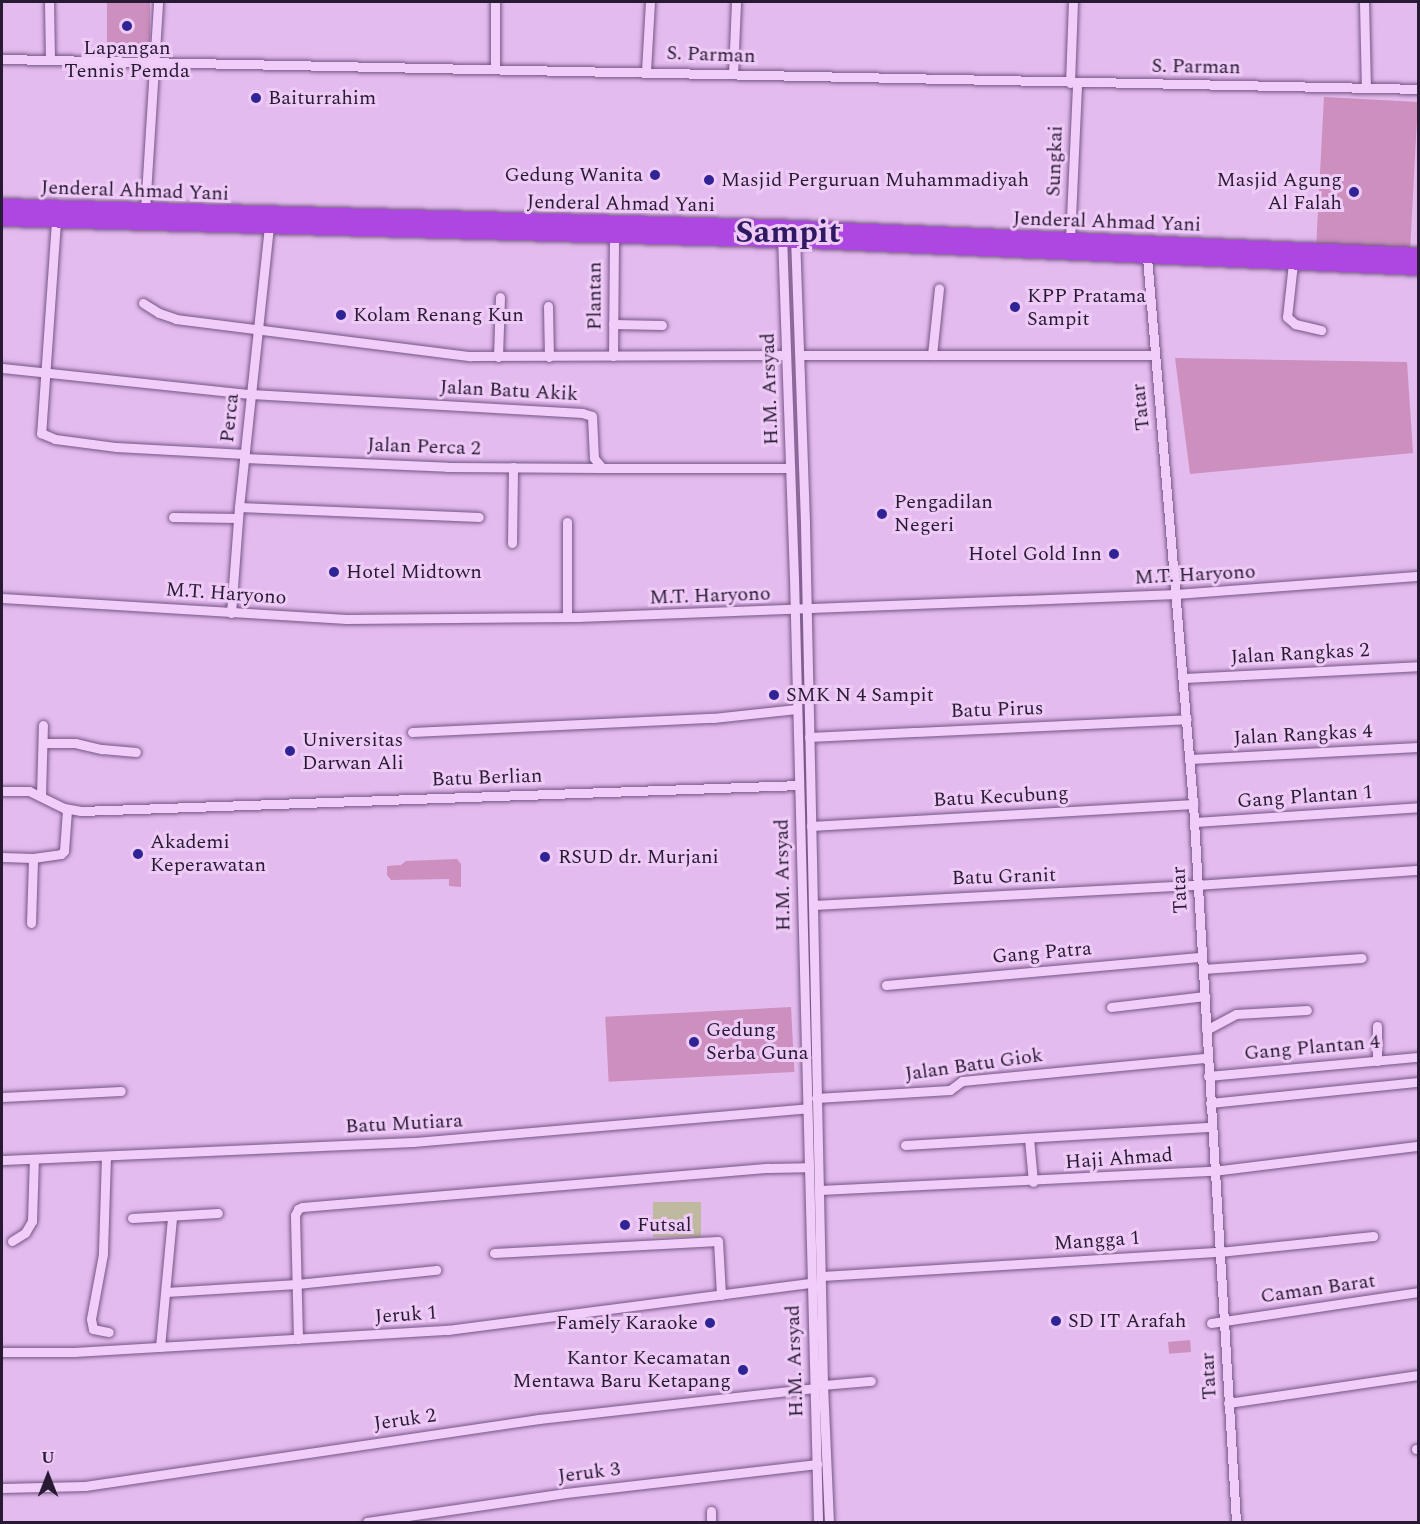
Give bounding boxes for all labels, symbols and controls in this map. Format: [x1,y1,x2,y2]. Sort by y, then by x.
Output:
marker: Lapangan Tennis Pemda [120,19,134,33]
place label: Lapangan Tennis Pemda [64,36,190,83]
street label: S. Parman [666,41,756,69]
street label: S. Parman [1151,54,1241,80]
place label: Baiturrahim [268,86,376,110]
marker: Baiturrahim [249,91,263,105]
street label: Sungkai [1042,125,1068,197]
place label: Gedung Wanita [504,163,643,187]
marker: Gedung Wanita [648,168,662,182]
place label: Masjid Perguruan Muhammadiyah [721,168,1029,192]
place label: Masjid Agung Al Falah [1216,168,1342,215]
marker: Masjid Perguruan Muhammadiyah [702,173,716,187]
street label: Jenderal Ahmad Yani [40,176,230,206]
marker: Masjid Agung Al Falah [1347,185,1361,199]
street label: Jenderal Ahmad Yani [527,190,715,218]
street label: Jenderal Ahmad Yani [1012,207,1202,237]
district label: Sampit [735,214,841,252]
street label: Plantan [583,262,607,330]
place label: KPP Pratama Sampit [1027,284,1146,331]
marker: KPP Pratama Sampit [1008,300,1022,314]
place label: Kolam Renang Kun [353,303,524,327]
marker: Kolam Renang Kun [334,308,348,322]
street label: H.M. Arsyad [756,332,784,446]
street label: Jalan Batu Akik [439,375,579,407]
street label: Tatar [1127,382,1155,432]
street label: Perca [215,392,245,444]
street label: Jalan Perca 2 [367,433,481,461]
place label: Pengadilan Negeri [894,490,993,537]
marker: Pengadilan Negeri [875,507,889,521]
place label: Hotel Gold Inn [968,542,1102,566]
marker: Hotel Gold Inn [1107,547,1121,561]
place label: Hotel Midtown [346,560,482,584]
street label: M.T. Haryono [1134,560,1256,590]
marker: Hotel Midtown [327,565,341,579]
street label: M.T. Haryono [165,578,287,610]
street label: M.T. Haryono [649,582,771,610]
street label: Jalan Rangkas 2 [1230,638,1370,670]
place label: SMK N 4 Sampit [786,683,934,707]
marker: SMK N 4 Sampit [767,688,781,702]
street label: Batu Pirus [950,696,1044,724]
street label: Jalan Rangkas 4 [1233,719,1373,751]
place label: Universitas Darwan Ali [302,728,404,775]
marker: Universitas Darwan Ali [283,744,297,758]
street label: Batu Berlian [431,764,543,792]
street label: Gang Plantan 1 [1236,780,1374,814]
street label: Batu Kecubung [933,781,1069,813]
street label: H.M. Arsyad [770,819,796,931]
place label: Akademi Keperawatan [150,831,266,878]
place label: RSUD dr. Murjani [558,845,719,869]
marker: Akademi Keperawatan [131,847,145,861]
marker: RSUD dr. Murjani [536,848,554,866]
street label: Batu Granit [951,863,1057,891]
street label: Tatar [1167,866,1193,914]
street label: Gang Patra [991,937,1093,969]
place label: Gedung Serba Guna [706,1018,809,1065]
street label: Gang Plantan 4 [1243,1030,1381,1066]
marker: Gedung Serba Guna [687,1035,701,1049]
street label: Jalan Batu Giok [904,1043,1044,1087]
street label: Batu Mutiara [345,1109,463,1139]
street label: Haji Ahmad [1064,1143,1174,1175]
place label: Futsal [637,1213,692,1237]
marker: Futsal [618,1218,632,1232]
street label: Mangga 1 [1053,1226,1141,1256]
street label: Caman Barat [1259,1269,1377,1309]
street label: Jeruk 1 [374,1301,438,1329]
street label: H.M. Arsyad [781,1304,809,1418]
place label: SD IT Arafah [1068,1309,1186,1333]
place label: Famely Karaoke [556,1311,698,1335]
marker: SD IT Arafah [1049,1314,1063,1328]
marker: Famely Karaoke [703,1316,717,1330]
place label: Kantor Kecamatan Mentawa Baru Ketapang [513,1346,731,1393]
street label: Tatar [1196,1352,1222,1400]
marker: Kantor Kecamatan Mentawa Baru Ketapang [736,1363,750,1377]
street label: Jeruk 2 [372,1404,438,1436]
north arrow [18,1446,78,1506]
text: U [41,1446,55,1470]
street label: Jeruk 3 [557,1457,621,1489]

